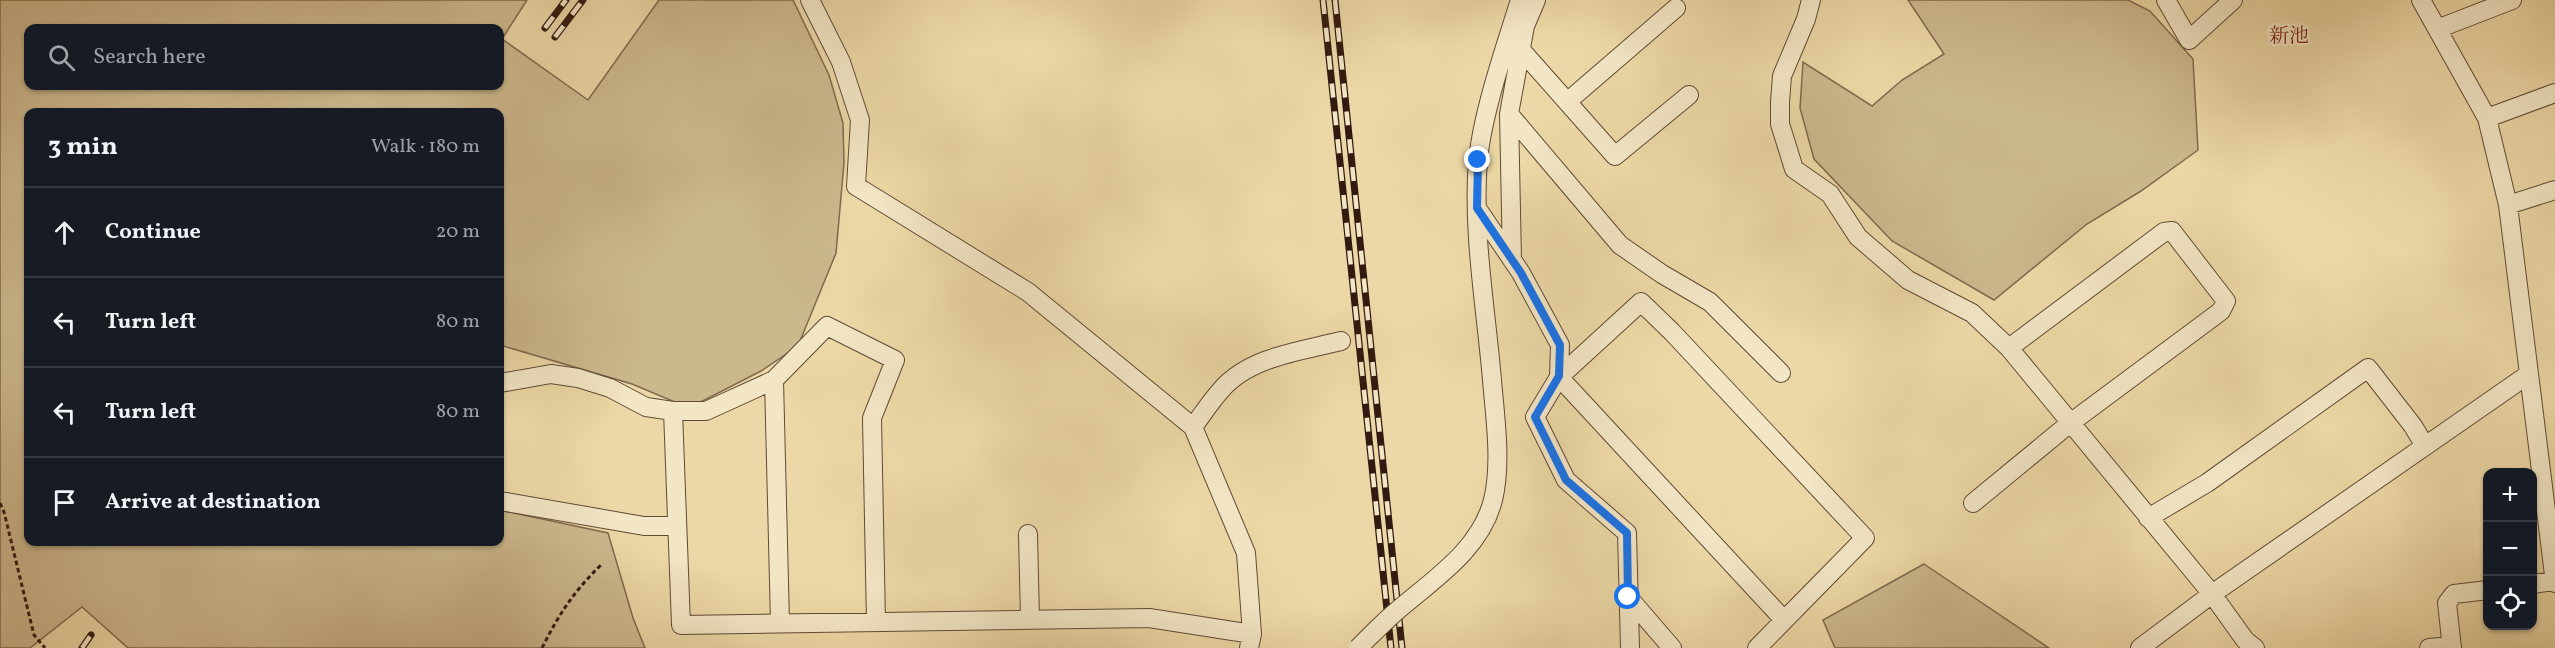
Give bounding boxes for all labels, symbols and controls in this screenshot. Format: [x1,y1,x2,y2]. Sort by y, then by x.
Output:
district label: 新池 [2269,23,2309,51]
search box [24,24,504,90]
icon: search [45,41,78,74]
text: Search here [93,42,206,73]
text: 3 min [48,129,118,165]
text: Walk · 180 m [371,133,480,161]
route end [1464,146,1490,172]
icon: ahead [48,216,81,249]
text: Continue [105,217,201,248]
text: 20 m [436,218,480,246]
icon: left [48,306,81,339]
text: Turn left [105,307,196,338]
text: 80 m [436,308,480,336]
icon: left [48,396,81,429]
text: Turn left [105,397,196,428]
text: 80 m [436,398,480,426]
map controls [2483,468,2537,630]
button: + [2483,468,2537,522]
icon: arrive [48,486,81,519]
text: Arrive at destination [105,487,321,518]
button: − [2483,522,2537,576]
button: locate [2483,576,2537,630]
route start [1614,583,1640,609]

